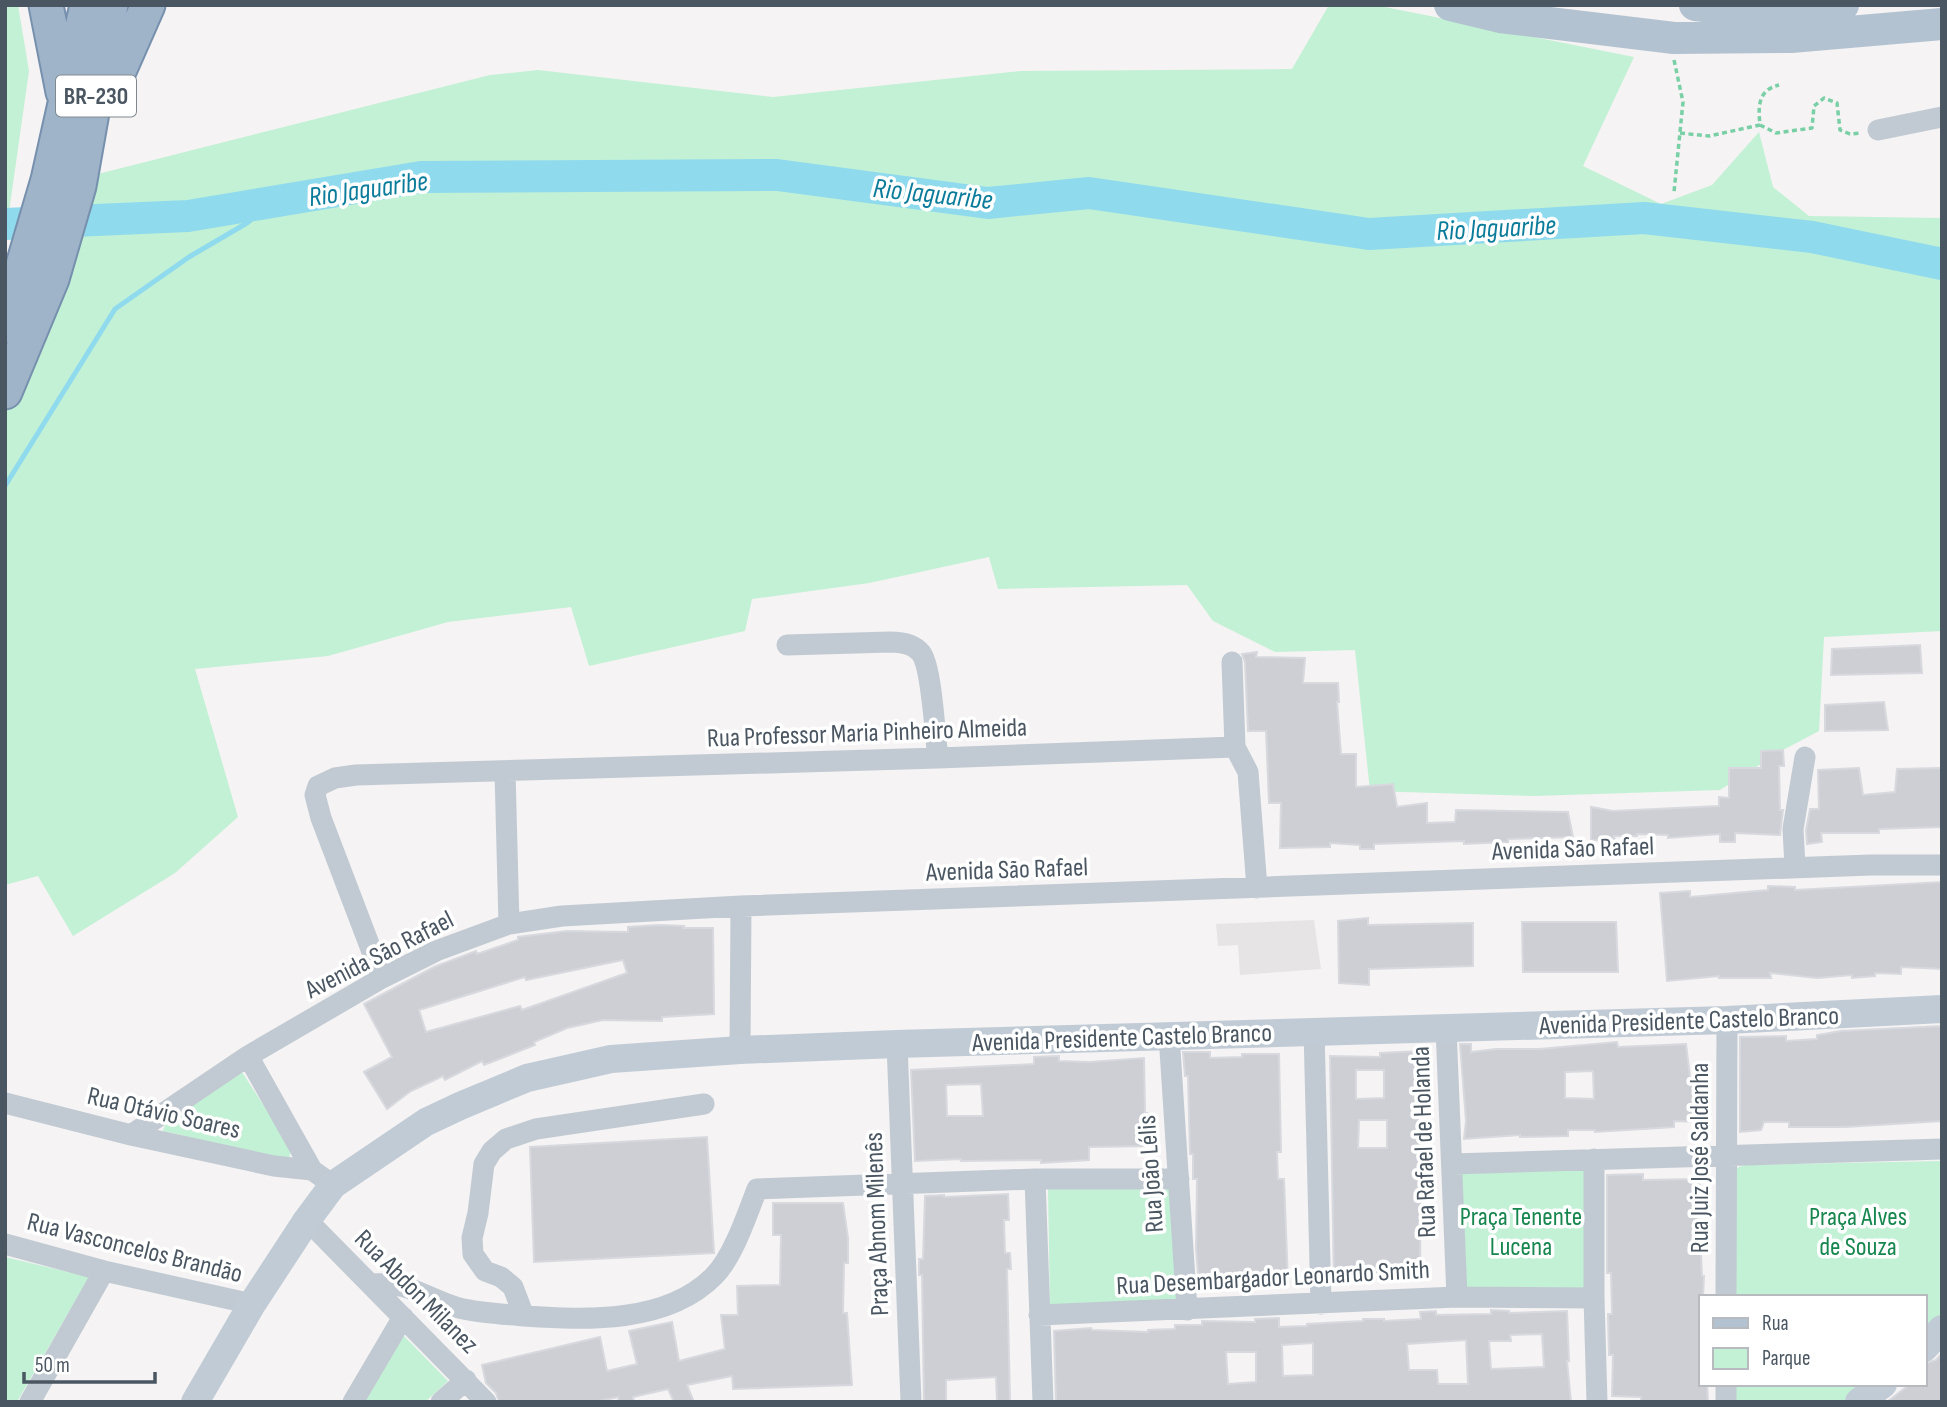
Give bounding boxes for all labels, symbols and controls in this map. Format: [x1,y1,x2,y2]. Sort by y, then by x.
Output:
road number: BR-230 [56,76,136,116]
water label: Rio Jaguaribe [307,165,430,214]
water label: Rio Jaguaribe [871,172,994,217]
water label: Rio Jaguaribe [1435,209,1557,248]
street label: Rua Professor Maria Pinheiro Almeida [706,712,1028,755]
street label: Avenida São Rafael [1490,831,1655,868]
street label: Avenida São Rafael [924,852,1089,889]
street label: Avenida São Rafael [299,905,459,1006]
street label: Avenida Presidente Castelo Branco [1538,1001,1839,1042]
street label: Avenida Presidente Castelo Branco [971,1018,1272,1059]
street label: Rua Rafael de Holanda [1406,1046,1443,1238]
street label: Rua Juiz José Saldanha [1685,1063,1716,1253]
street label: Rua Otávio Soares [84,1081,243,1146]
street label: Rua João Lélis [1132,1114,1171,1234]
street label: Praça Abnom Milenês [859,1132,896,1316]
park label: Praça Tenente Lucena [1460,1202,1582,1263]
park label: Praça Alves de Souza [1809,1202,1907,1263]
street label: Rua Vasconcelos Brandão [24,1207,245,1290]
street label: Rua Abdon Milanez [348,1224,484,1360]
street label: Rua Desembargador Leonardo Smith [1116,1255,1431,1302]
legend [1699,1295,1926,1386]
text: Rua [1762,1311,1789,1336]
scale bar [24,1340,156,1384]
text: Parque [1762,1346,1810,1371]
text: 50 m [35,1353,70,1378]

